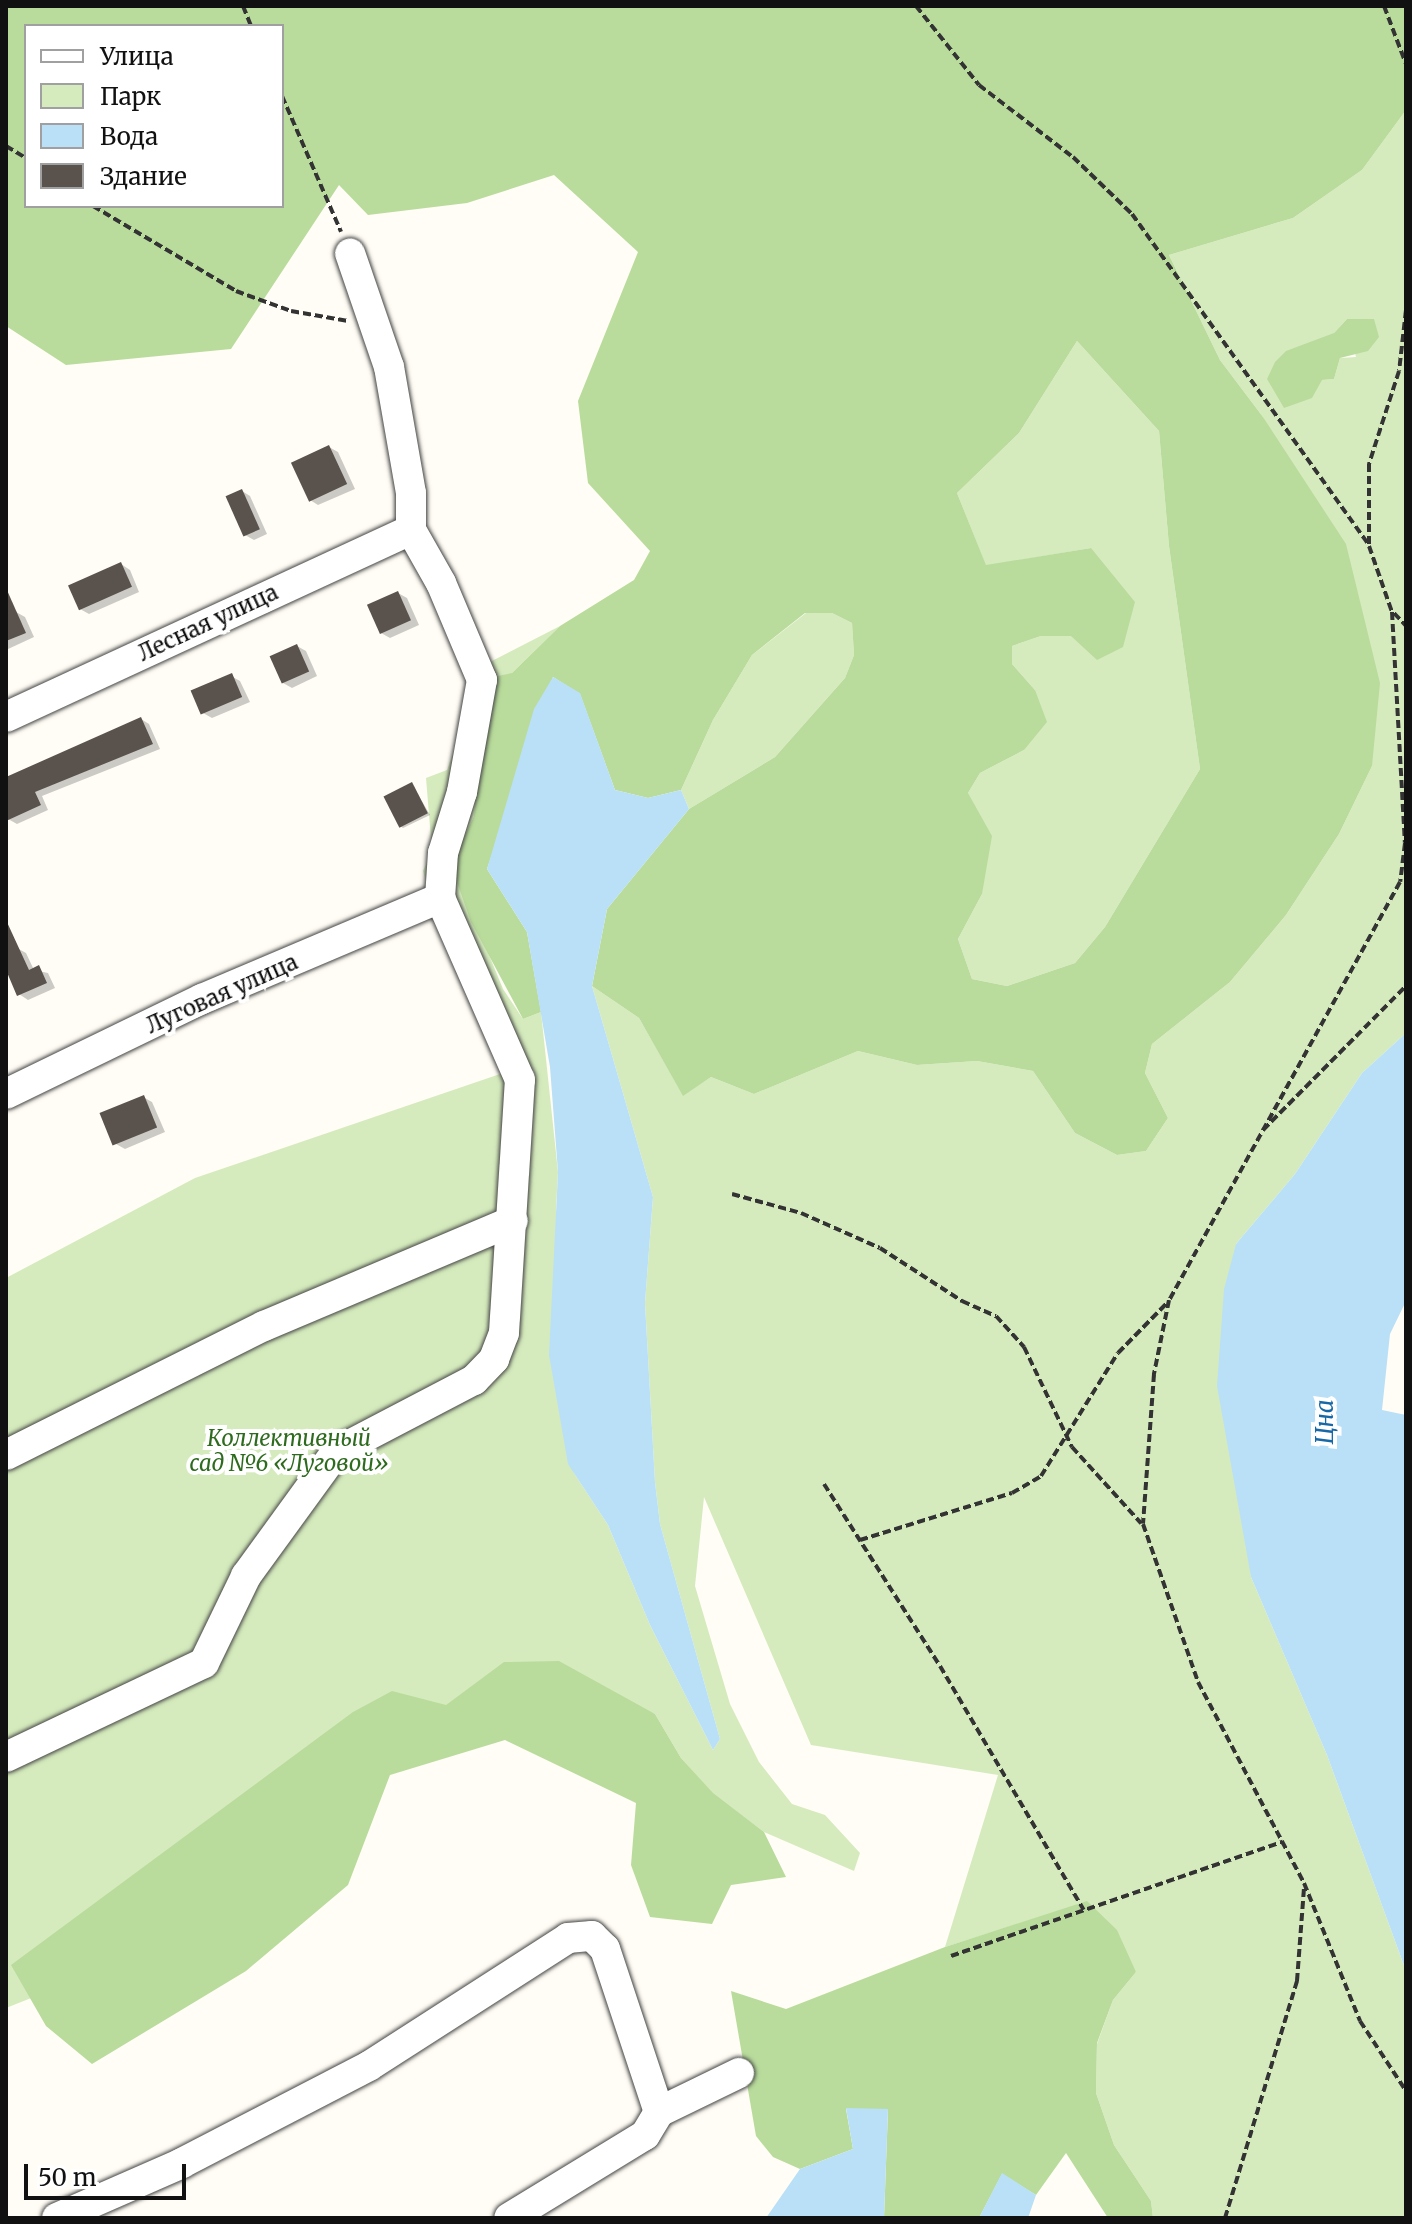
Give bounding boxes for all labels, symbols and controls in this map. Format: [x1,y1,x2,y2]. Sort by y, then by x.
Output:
legend [24,24,284,208]
text: Улица [100,41,174,72]
text: Парк [100,81,161,112]
text: Вода [100,121,158,152]
text: Здание [100,161,187,192]
street label: Лесная улица [134,579,282,667]
street label: Луговая улица [142,949,302,1039]
water label: Цна [1311,1399,1339,1445]
park label: Коллективный сад №6 «Луговой» [189,1425,389,1476]
scale bar [28,2148,190,2198]
text: 50 m [38,2162,97,2193]

